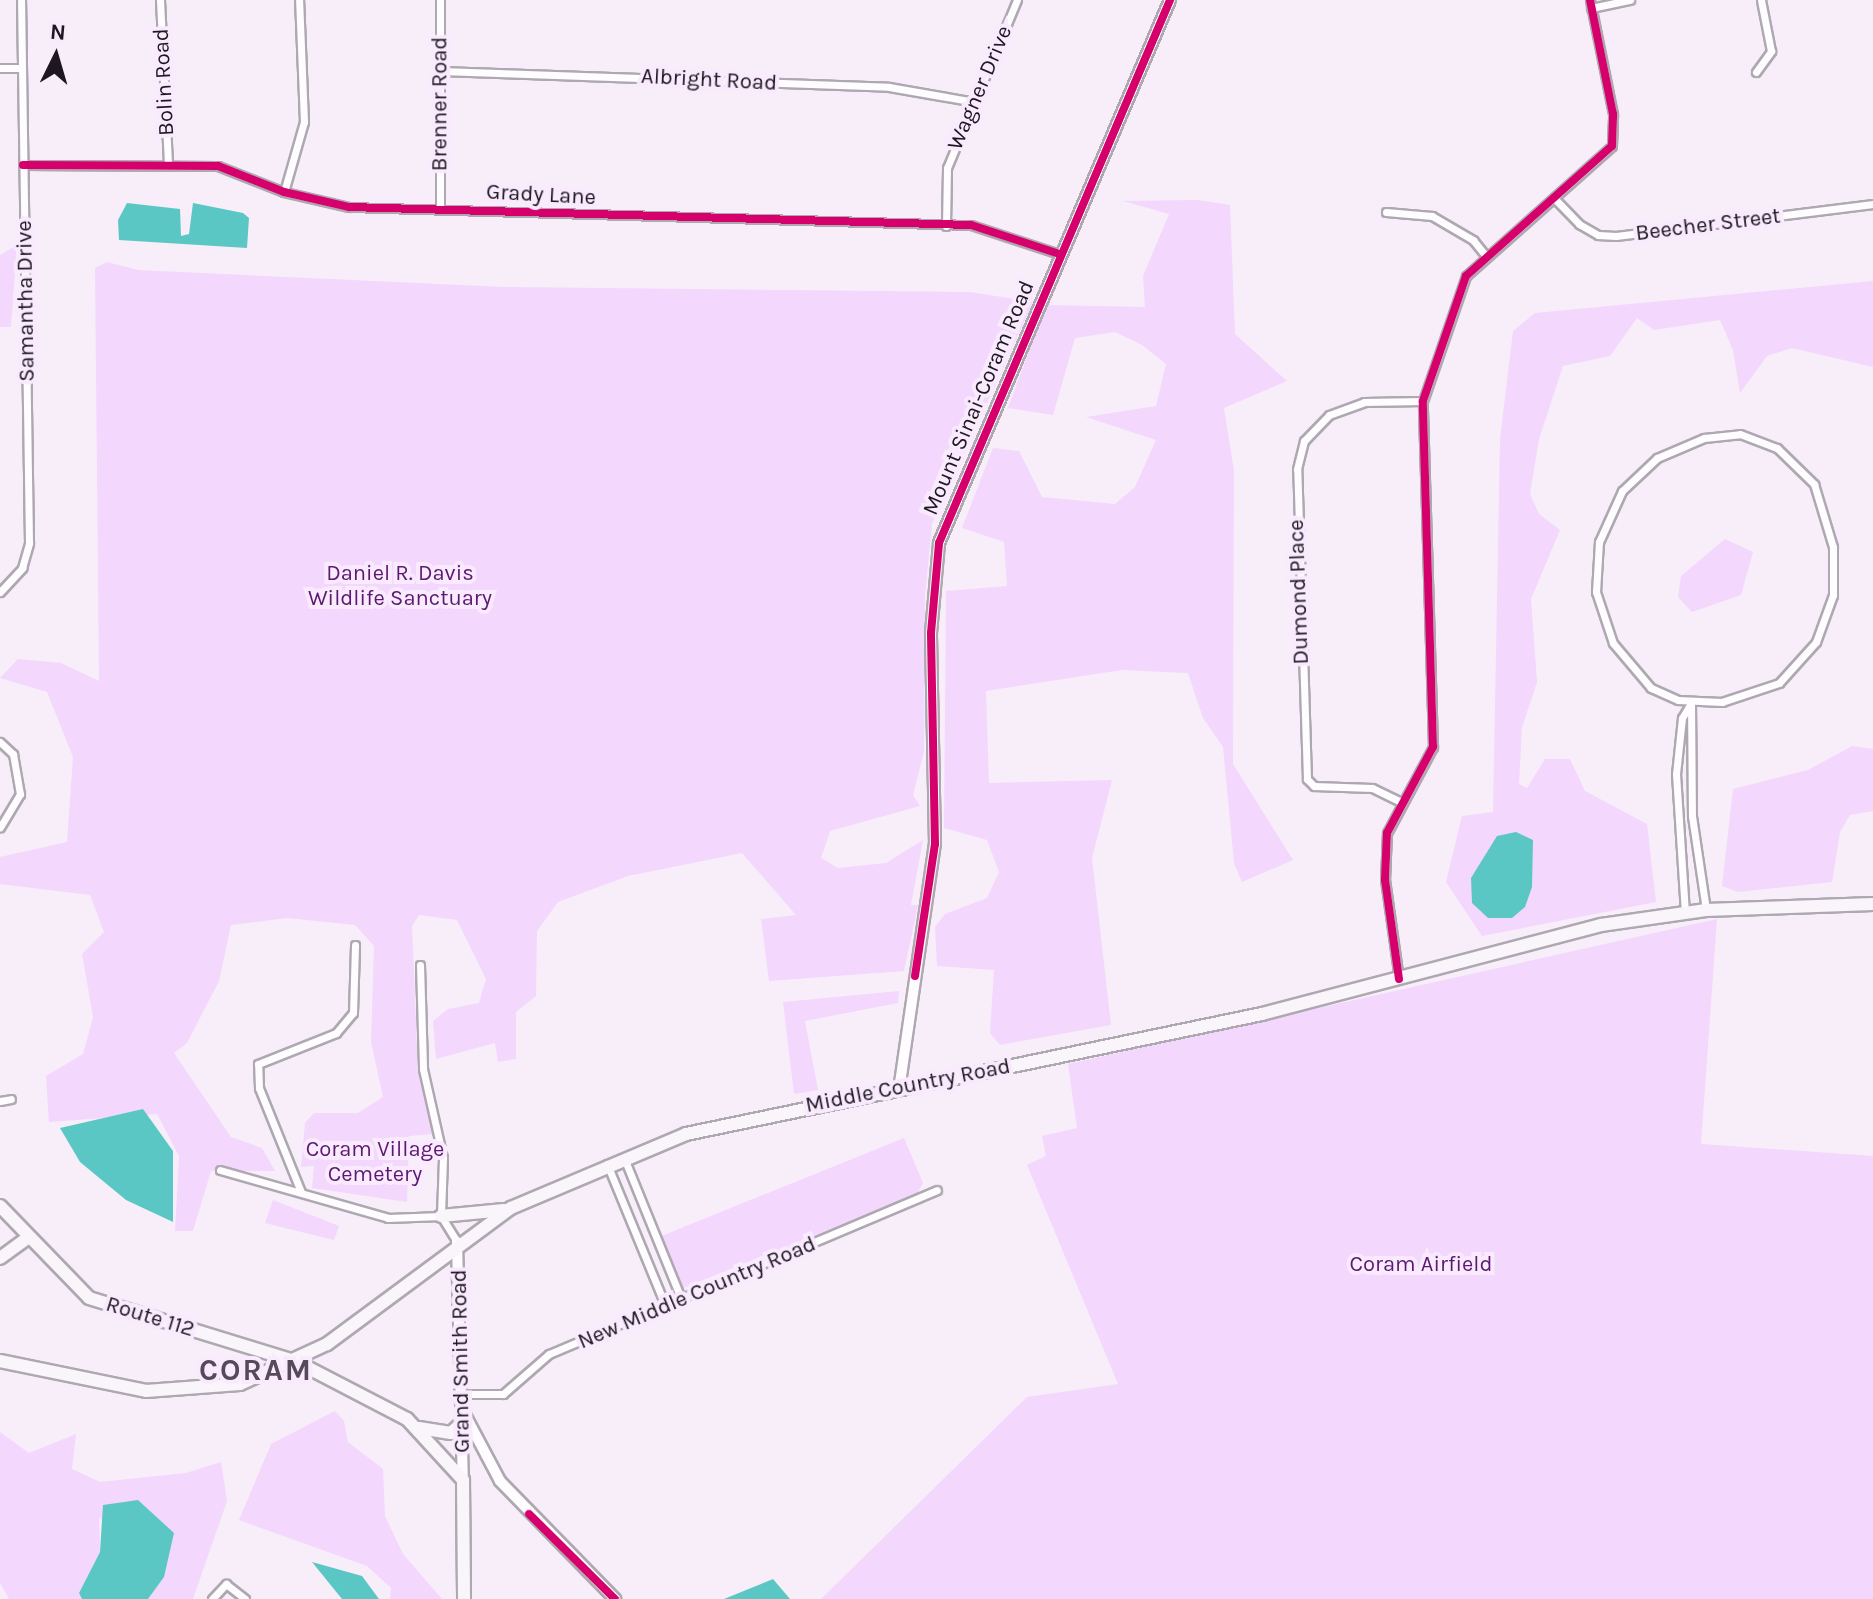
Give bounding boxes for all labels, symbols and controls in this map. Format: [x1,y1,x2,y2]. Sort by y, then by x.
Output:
north arrow [16,16,96,96]
text: N [49,18,67,46]
street label: Wagner Drive [942,22,1018,154]
street label: Bolin Road [148,28,180,136]
street label: Brenner Road [427,37,453,171]
street label: Albright Road [640,63,778,97]
street label: Grady Lane [486,179,596,211]
street label: Beecher Street [1634,203,1782,247]
street label: Samantha Drive [11,220,41,382]
street label: Mount Sinai-Coram Road [918,277,1040,519]
street label: Dumond Place [1283,519,1315,665]
park label: Daniel R. Davis Wildlife Sanctuary [308,560,492,612]
street label: Middle Country Road [803,1053,1013,1119]
park label: Coram Village Cemetery [306,1136,444,1188]
street label: New Middle Country Road [574,1231,820,1355]
park label: Coram Airfield [1349,1252,1493,1278]
street label: Grand Smith Road [446,1269,476,1453]
street label: Route 112 [103,1291,197,1343]
district label: CORAM [199,1352,313,1388]

